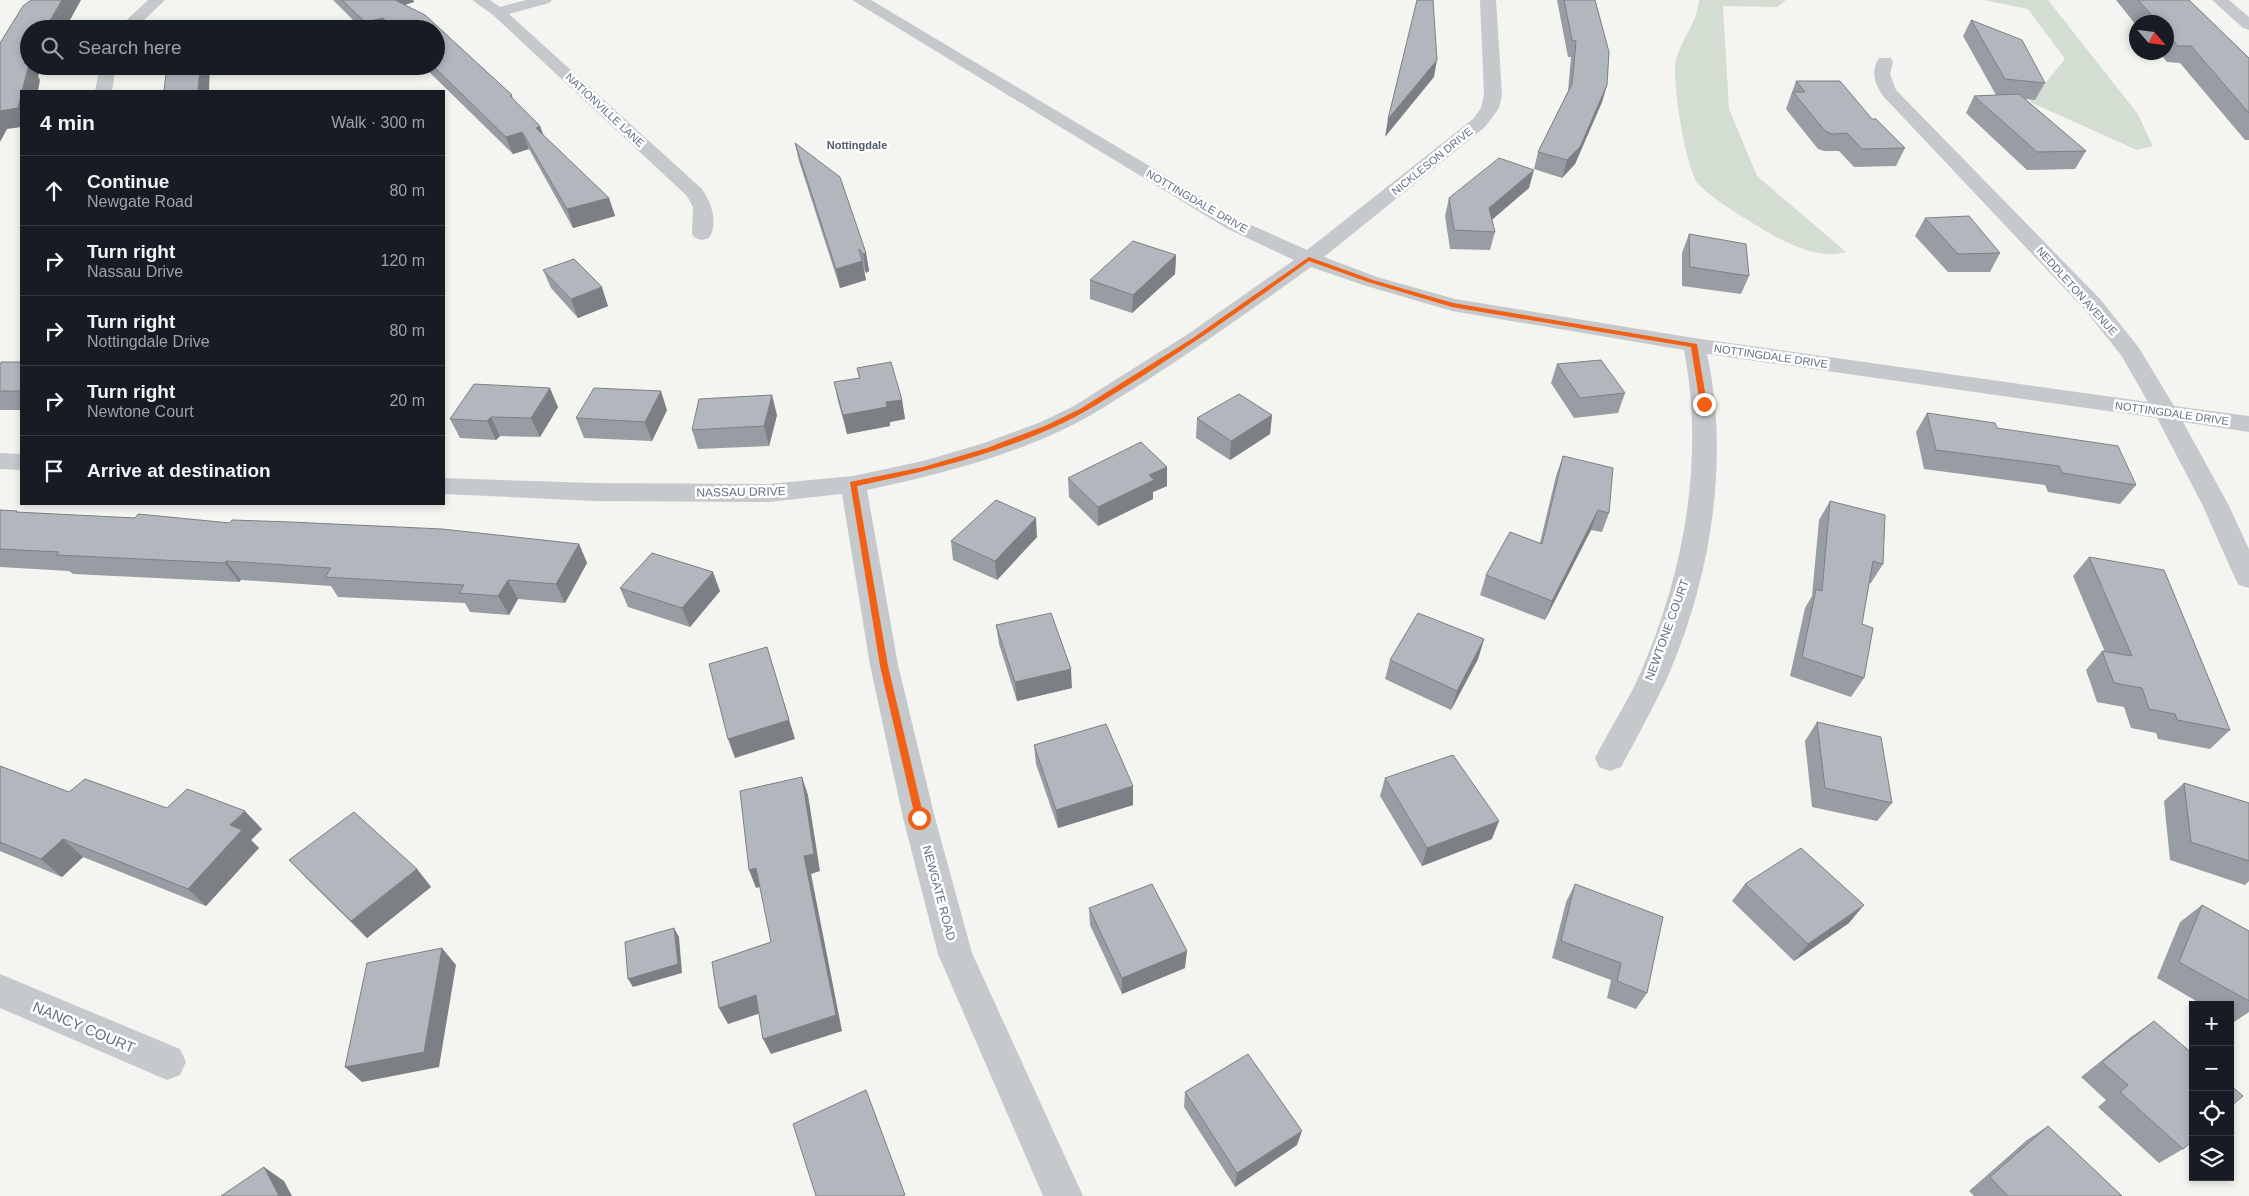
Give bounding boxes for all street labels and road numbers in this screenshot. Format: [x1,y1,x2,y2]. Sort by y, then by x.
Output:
street label: NATIONVILLE LANE [563,71,647,149]
street label: NICKLESON DRIVE [1389,125,1475,197]
street label: NOTTINGDALE DRIVE [1144,167,1250,235]
street label: NEDDLETON AVENUE [2034,244,2120,338]
street label: NOTTINGDALE DRIVE [1713,342,1829,370]
street label: NOTTINGDALE DRIVE [2114,399,2230,427]
street label: NASSAU DRIVE [696,484,786,500]
street label: NEWTONE COURT [1642,577,1692,683]
street label: NEWGATE ROAD [920,844,959,942]
street label: NANCY COURT [30,998,138,1056]

